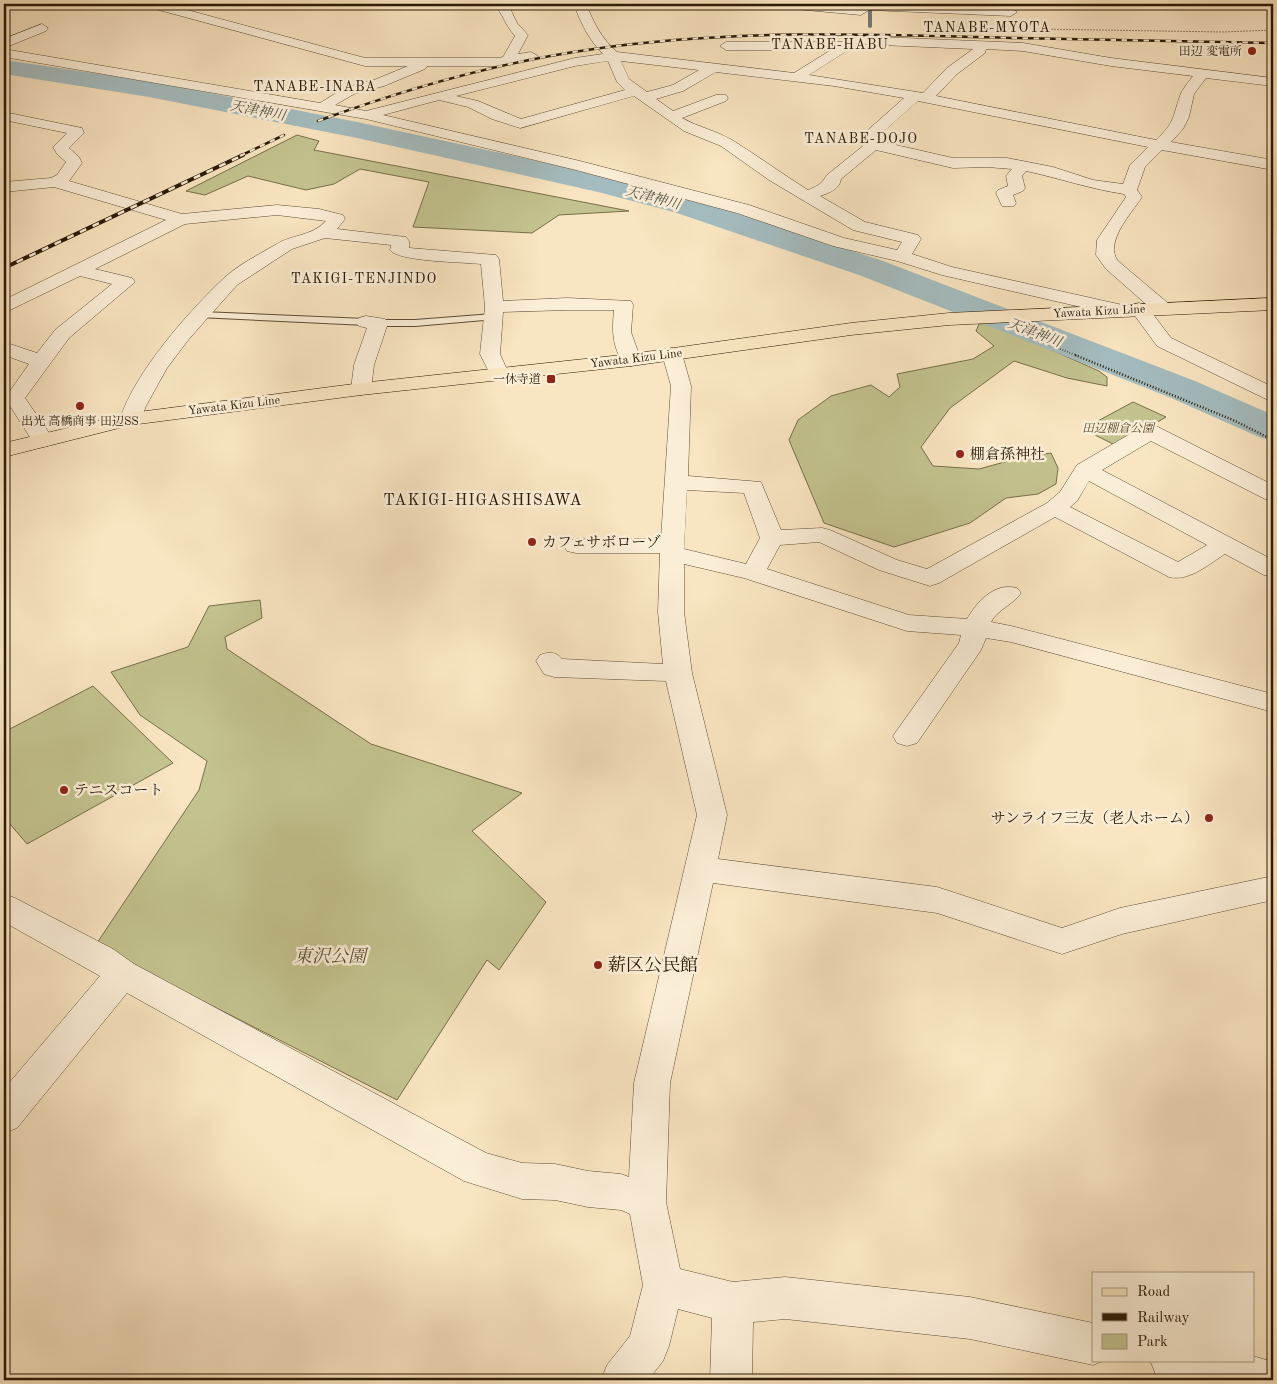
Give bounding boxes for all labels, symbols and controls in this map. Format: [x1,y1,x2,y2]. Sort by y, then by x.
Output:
district label: TANABE-MYOTA [923,21,1051,35]
district label: TANABE-HABU [771,38,889,52]
place label: 田辺 変電所 [1179,44,1242,58]
marker: 田辺 変電所 [1246,45,1258,57]
district label: TANABE-INABA [253,80,377,94]
water label: 天津神川 [229,98,289,124]
district label: TANABE-DOJO [804,132,918,146]
water label: 天津神川 [624,183,684,212]
district label: TAKIGI-TENJINDO [291,272,437,286]
street label: Yawata Kizu Line [1053,304,1146,320]
water label: 天津神川 [1006,315,1066,350]
street label: Yawata Kizu Line [589,347,683,371]
place label: 一休寺道 [493,372,541,386]
marker: 一休寺道 [545,373,557,385]
street label: Yawata Kizu Line [187,394,281,418]
marker: 出光 高橋商事 田辺SS [74,400,86,412]
place label: 出光 高橋商事 田辺SS [21,414,139,428]
park label: 田辺棚倉公園 [1082,421,1156,435]
place label: 棚倉孫神社 [970,446,1045,463]
marker: 棚倉孫神社 [954,448,966,460]
district label: TAKIGI-HIGASHISAWA [383,493,583,509]
place label: カフェサボローゾ [542,534,661,551]
marker: カフェサボローゾ [526,536,538,548]
place label: テニスコート [74,783,163,799]
marker: テニスコート [58,784,70,796]
place label: サンライフ三友（老人ホーム） [991,809,1199,827]
marker: サンライフ三友（老人ホーム） [1203,812,1215,824]
park label: 東沢公園 [294,946,369,966]
place label: 薪区公民館 [608,955,698,975]
marker: 薪区公民館 [592,959,604,971]
legend [1092,1272,1254,1362]
text: Road [1137,1285,1171,1300]
text: Railway [1137,1311,1190,1326]
text: Park [1137,1335,1168,1350]

